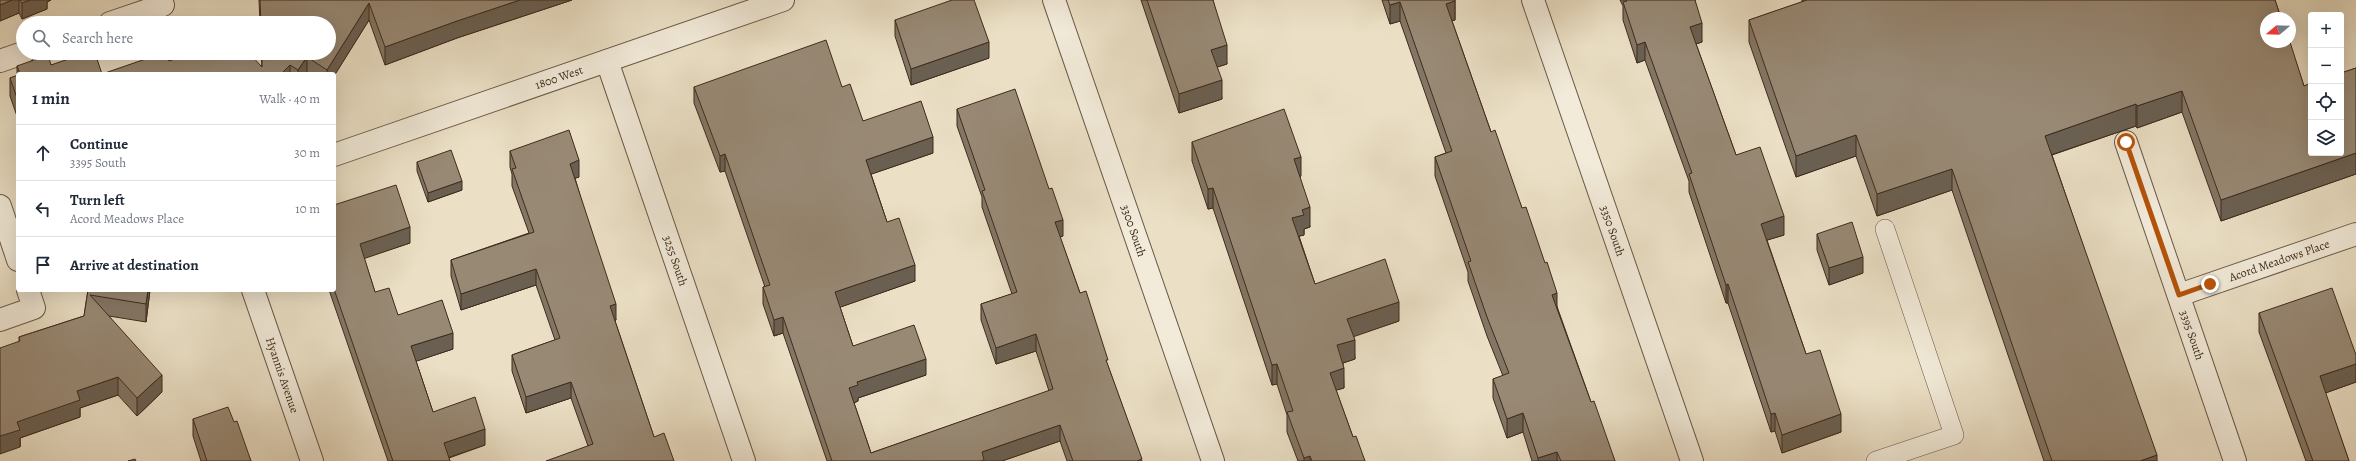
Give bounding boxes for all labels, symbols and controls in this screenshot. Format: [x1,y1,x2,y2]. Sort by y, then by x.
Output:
north arrow [2260,12,2296,48]
map controls [2308,12,2344,156]
button: + [2308,12,2344,48]
search box [16,16,336,60]
icon: search [30,27,52,49]
text: Search here [62,28,133,48]
button: − [2308,48,2344,84]
street label: 1800 West [533,62,585,93]
button: locate [2308,84,2344,120]
text: 1 min [32,87,70,110]
text: Walk · 40 m [259,90,320,107]
button: layers [2308,120,2344,156]
route start [2117,133,2135,151]
text: Continue [70,134,128,154]
icon: ahead [32,142,54,164]
text: 30 m [294,144,320,161]
text: 3395 South [70,154,126,171]
text: Turn left [70,190,125,210]
icon: left [32,198,54,220]
text: 10 m [295,200,320,217]
street label: 3300 South [1117,202,1150,259]
street label: 3350 South [1596,203,1629,259]
text: Acord Meadows Place [70,210,184,227]
street label: 3255 South [659,233,692,289]
street label: Acord Meadows Place [2226,236,2332,286]
icon: arrive [32,254,54,276]
text: Arrive at destination [70,255,199,275]
route end [2201,275,2219,293]
street label: 3395 South [2176,308,2208,363]
street label: Hyannis Avenue [262,335,303,415]

